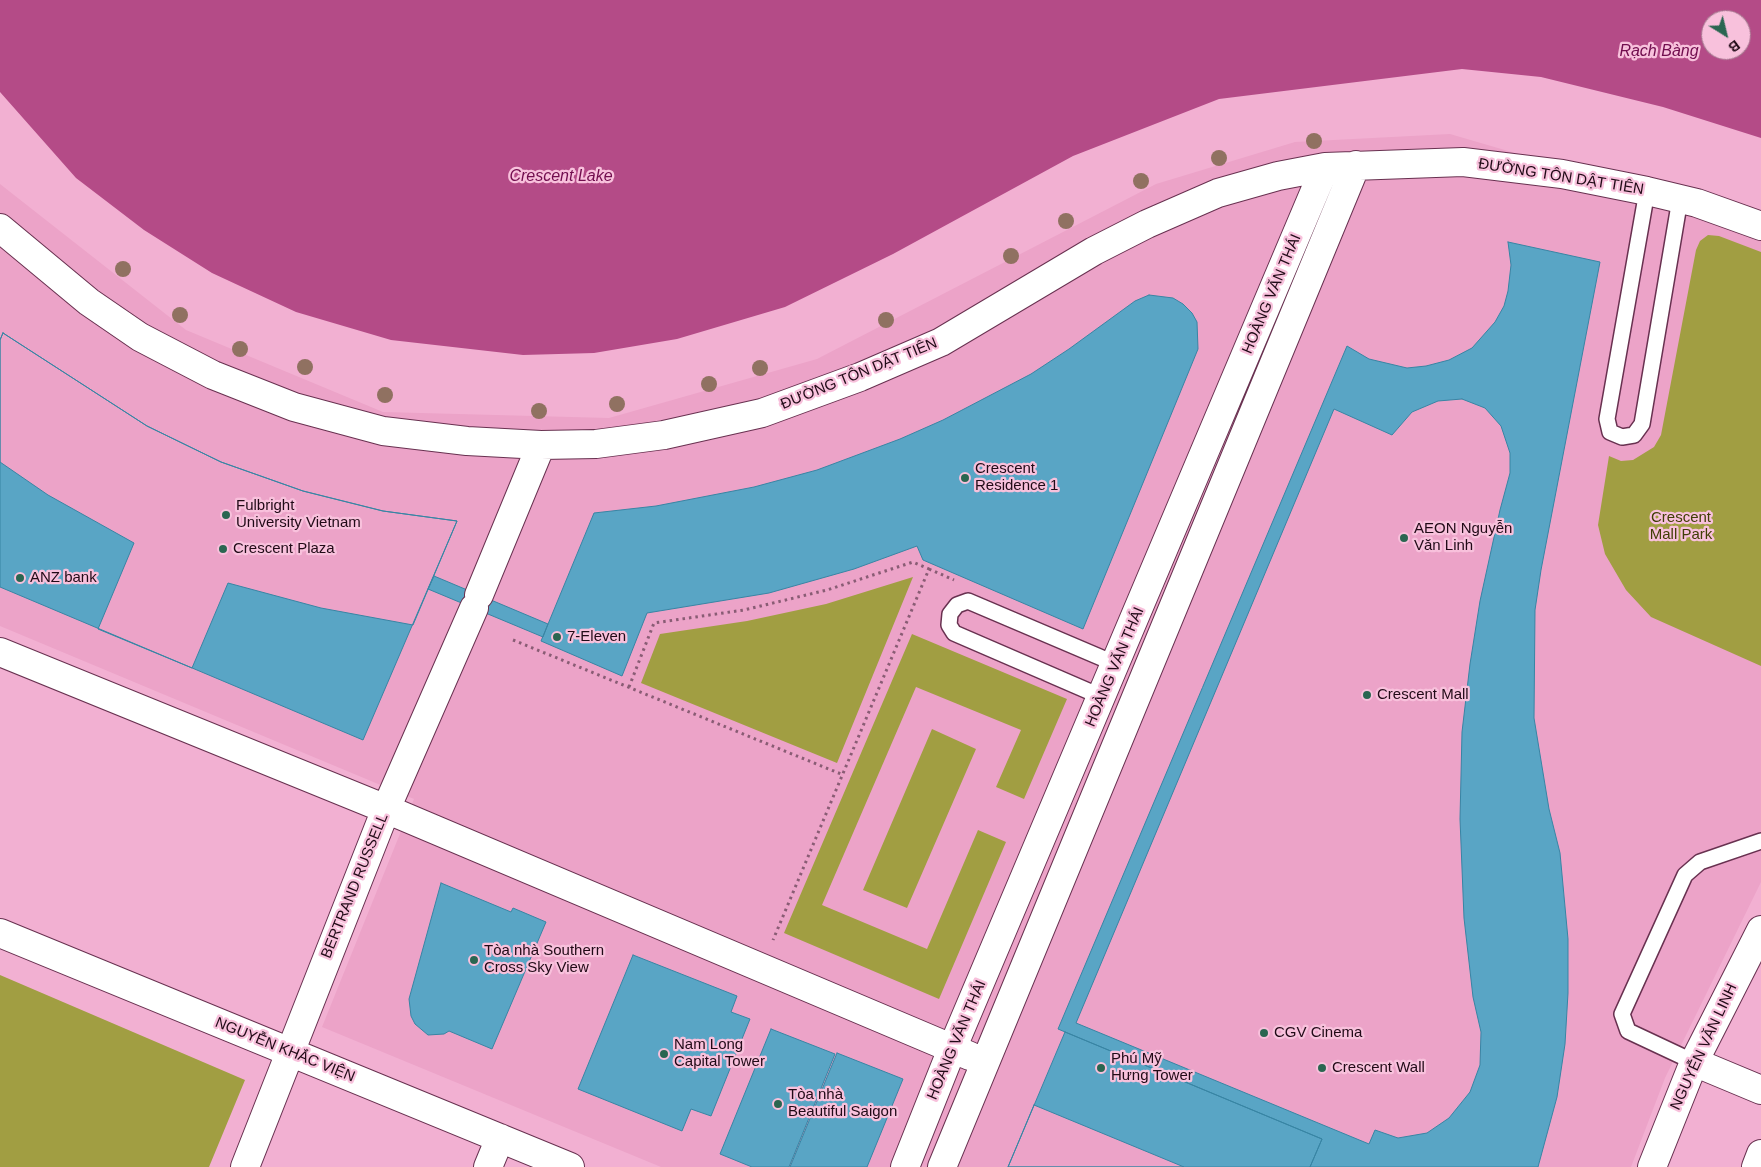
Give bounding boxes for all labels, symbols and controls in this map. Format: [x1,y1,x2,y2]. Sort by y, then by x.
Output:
north arrow [1701,10,1751,60]
text: B [1725,37,1743,56]
water label: Rạch Bàng [1619,42,1699,62]
street label: ĐƯỜNG TÔN DẬT TIÊN [1477,155,1645,199]
water label: Crescent Lake [509,167,613,187]
street label: HOÀNG VĂN THÁI [1239,231,1305,357]
street label: ĐƯỜNG TÔN DẬT TIÊN [778,334,940,414]
place label: Crescent Residence 1 [975,460,1058,495]
marker: Crescent Residence 1 [959,472,971,484]
place label: Fulbright University Vietnam [236,497,361,532]
marker: Fulbright University Vietnam [220,509,232,521]
park label: Crescent Mall Park [1650,509,1712,544]
place label: AEON Nguyễn Văn Linh [1414,520,1512,555]
marker: AEON Nguyễn Văn Linh [1398,532,1410,544]
place label: Crescent Plaza [233,540,335,558]
marker: Crescent Plaza [217,543,229,555]
place label: ANZ bank [30,569,97,587]
marker: ANZ bank [14,572,26,584]
street label: HOÀNG VĂN THÁI [1082,604,1148,730]
place label: 7-Eleven [567,628,626,646]
marker: 7-Eleven [551,631,563,643]
place label: Crescent Mall [1377,686,1469,704]
marker: Crescent Mall [1361,689,1373,701]
street label: BERTRAND RUSSELL [318,811,392,961]
place label: Tòa nhà Southern Cross Sky View [484,942,604,977]
marker: Tòa nhà Southern Cross Sky View [468,954,480,966]
street label: HOÀNG VĂN THÁI [924,977,990,1103]
street label: NGUYỄN VĂN LINH [1667,981,1741,1113]
street label: NGUYỄN KHẮC VIỆN [212,1014,358,1086]
place label: CGV Cinema [1274,1024,1362,1042]
marker: CGV Cinema [1258,1027,1270,1039]
place label: Nam Long Capital Tower [674,1036,765,1071]
marker: Nam Long Capital Tower [658,1048,670,1060]
place label: Phú Mỹ Hưng Tower [1111,1050,1193,1085]
place label: Crescent Wall [1332,1059,1425,1077]
marker: Phú Mỹ Hưng Tower [1095,1062,1107,1074]
marker: Crescent Wall [1316,1062,1328,1074]
place label: Tòa nhà Beautiful Saigon [788,1086,897,1121]
marker: Tòa nhà Beautiful Saigon [772,1098,784,1110]

